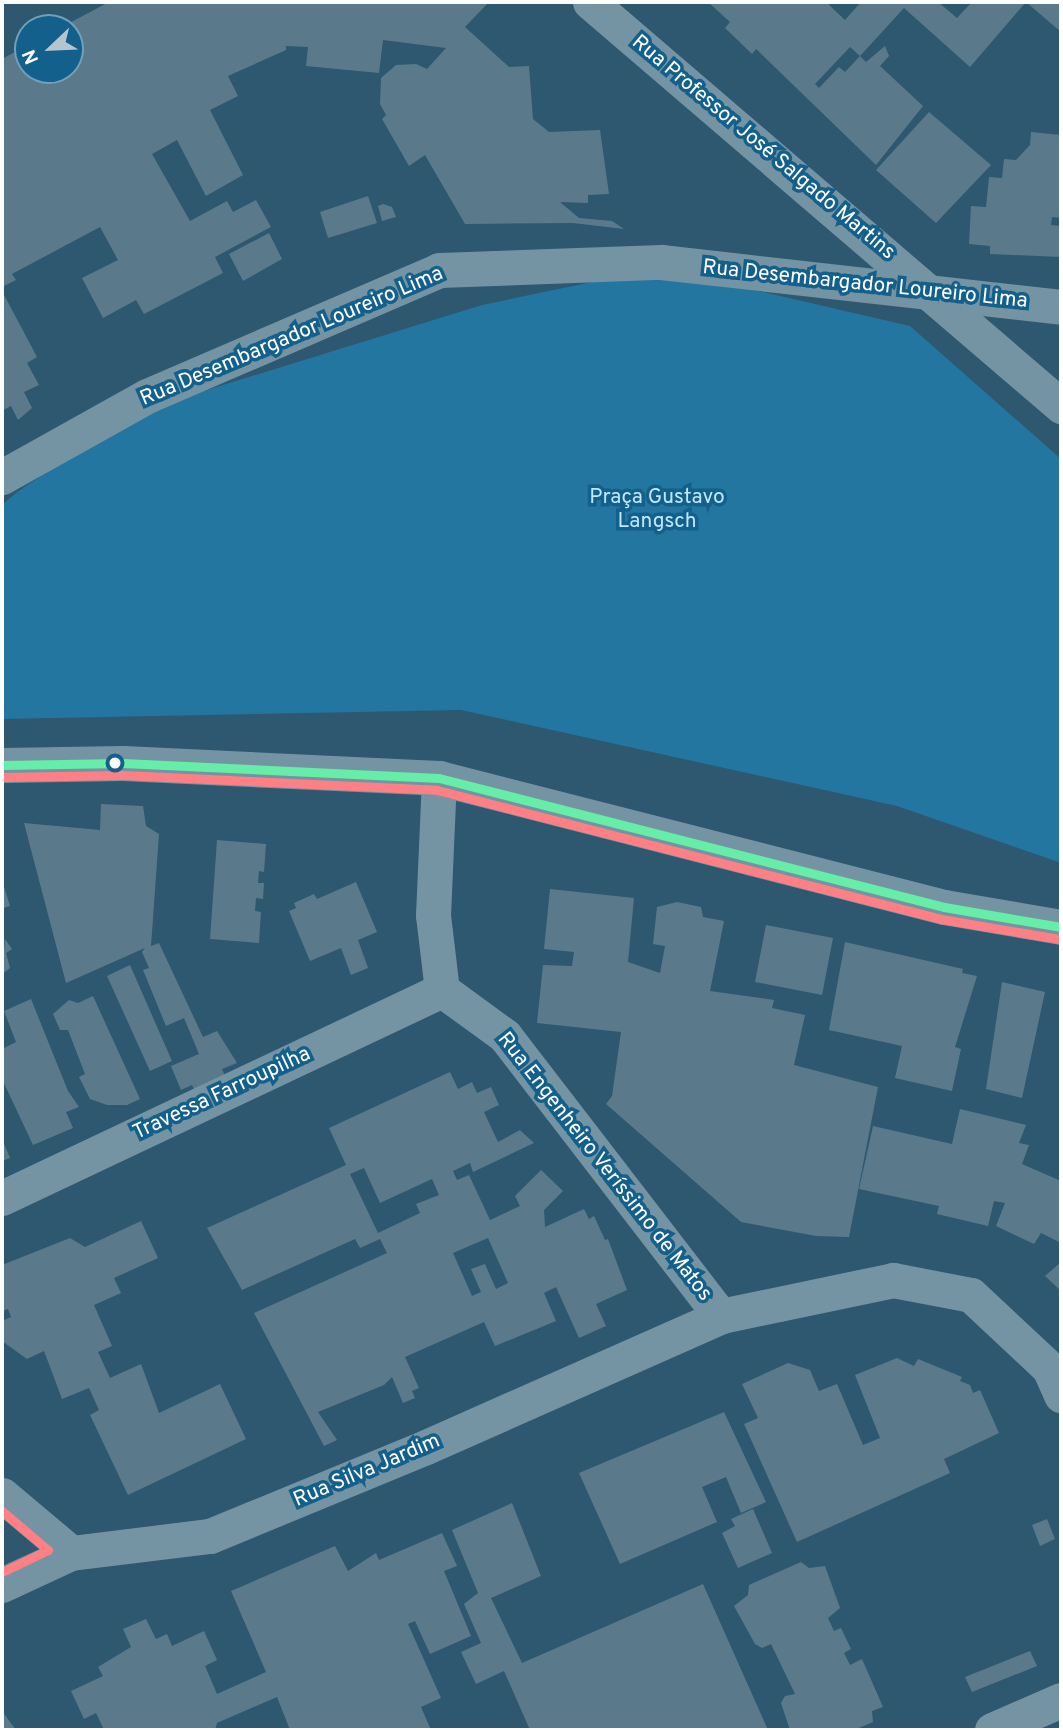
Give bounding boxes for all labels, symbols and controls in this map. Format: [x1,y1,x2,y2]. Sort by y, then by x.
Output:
north arrow [14,14,84,84]
street label: Rua Professor José Salgado Martins [626,30,900,266]
text: N [18,45,45,67]
street label: Rua Desembargador Loureiro Lima [701,255,1029,315]
street label: Rua Desembargador Loureiro Lima [137,262,447,412]
park label: Praça Gustavo Langsch [589,485,725,535]
unlabelled marker [108,756,122,770]
street label: Rua Engenheiro Veríssimo de Matos [491,1027,717,1307]
street label: Travessa Farroupilha [129,1042,315,1146]
street label: Rua Silva Jardim [290,1429,444,1513]

